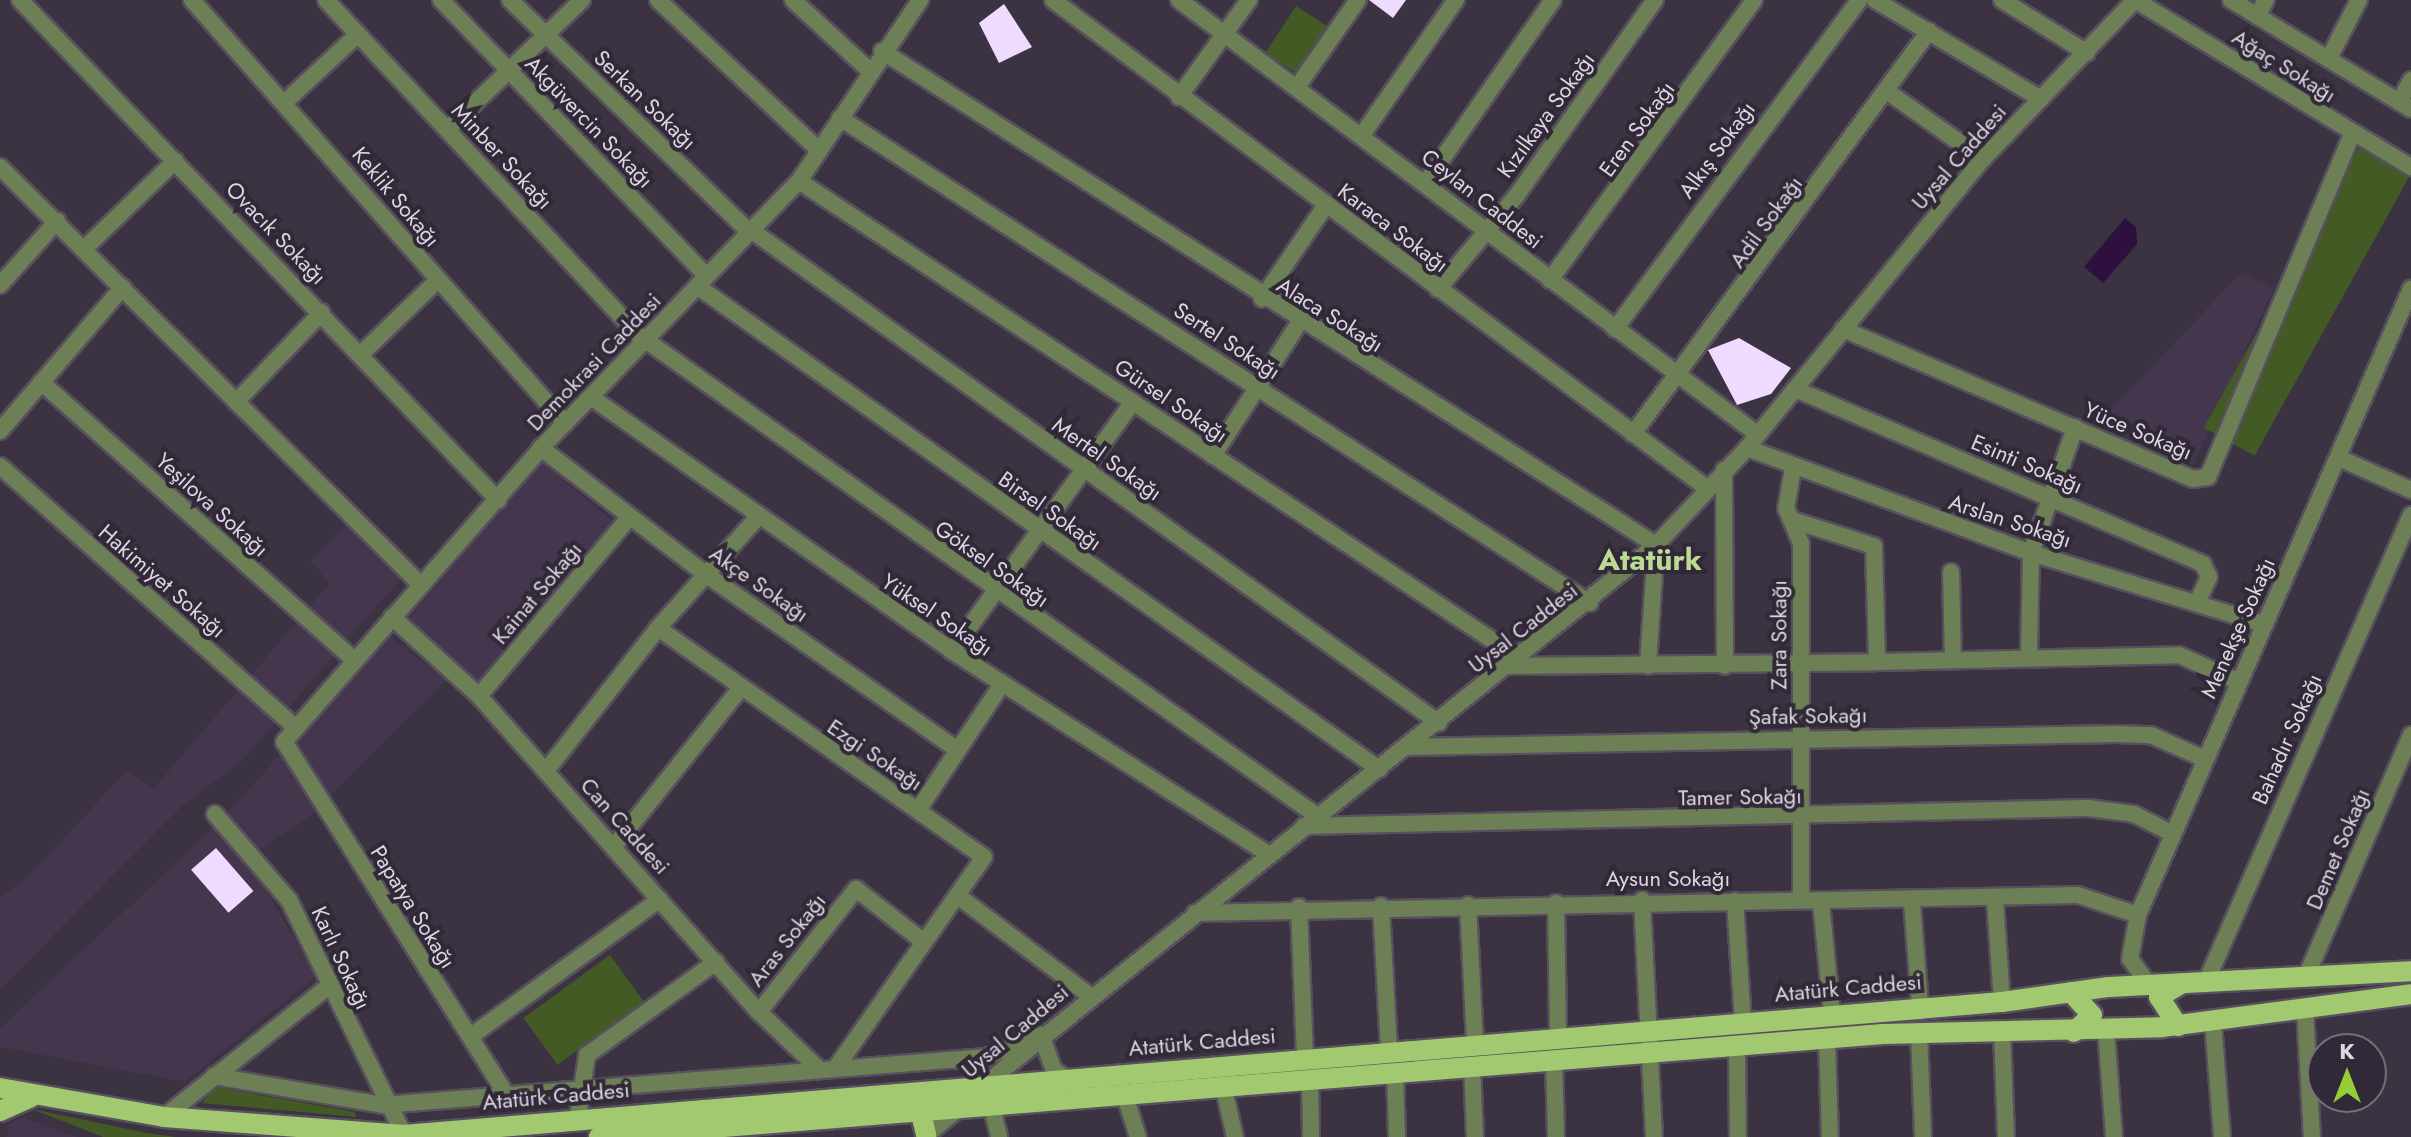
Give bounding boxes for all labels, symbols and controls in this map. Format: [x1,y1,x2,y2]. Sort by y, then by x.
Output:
street label: Ağaç Sokağı [2227,24,2341,108]
street label: Serkan Sokağı [588,45,702,155]
street label: Kızılkaya Sokağı [1492,47,1600,183]
street label: Akgüvercin Sokağı [519,51,659,193]
street label: Eren Sokağı [1594,76,1680,182]
street label: Minber Sokağı [446,97,558,215]
street label: Alkış Sokağı [1673,97,1761,203]
street label: Uysal Caddesi [1906,99,2012,215]
street label: Keklik Sokağı [347,142,445,252]
street label: Ceylan Caddesi [1416,144,1548,254]
street label: Adil Sokağı [1724,171,1808,273]
street label: Ovacık Sokağı [220,176,332,290]
street label: Karaca Sokağı [1333,178,1453,278]
street label: Alaca Sokağı [1272,272,1388,358]
street label: Demokrasi Caddesi [522,288,666,436]
street label: Sertel Sokağı [1169,297,1285,385]
street label: Gürsel Sokağı [1109,354,1233,448]
street label: Yüce Sokağı [2080,396,2196,466]
street label: Mertel Sokağı [1047,412,1167,506]
street label: Esinti Sokağı [1967,429,2087,499]
street label: Yeşilova Sokağı [150,448,274,562]
street label: Birsel Sokağı [993,466,1107,556]
street label: Arslan Sokağı [1945,489,2075,553]
street label: Göksel Sokağı [930,515,1054,613]
street label: Hakimiyet Sokağı [93,519,231,643]
street label: Kainat Sokağı [487,537,587,649]
street label: Akçe Sokağı [704,540,814,628]
district label: Atatürk [1598,542,1702,578]
street label: Menekşe Sokağı [2195,554,2281,702]
street label: Yüksel Sokağı [877,568,997,662]
street label: Uysal Caddesi [1463,577,1583,679]
street label: Zara Sokağı [1766,580,1792,690]
street label: Bahadır Sokağı [2246,670,2328,808]
street label: Şafak Sokağı [1749,702,1867,730]
street label: Ezgi Sokağı [822,713,928,797]
street label: Can Caddesi [575,772,675,880]
street label: Tamer Sokağı [1678,783,1802,811]
street label: Demet Sokağı [2301,784,2375,914]
street label: Papatya Sokağı [365,841,461,973]
street label: Aysun Sokağı [1606,866,1730,892]
street label: Aras Sokağı [743,888,831,992]
street label: Karlı Sokağı [306,902,376,1014]
street label: Atatürk Caddesi [1773,968,1923,1008]
street label: Uysal Caddesi [956,979,1074,1083]
street label: Atatürk Caddesi [1127,1022,1277,1062]
north arrow [2307,1033,2387,1113]
text: K [2339,1035,2355,1067]
street label: Atatürk Caddesi [481,1076,631,1116]

